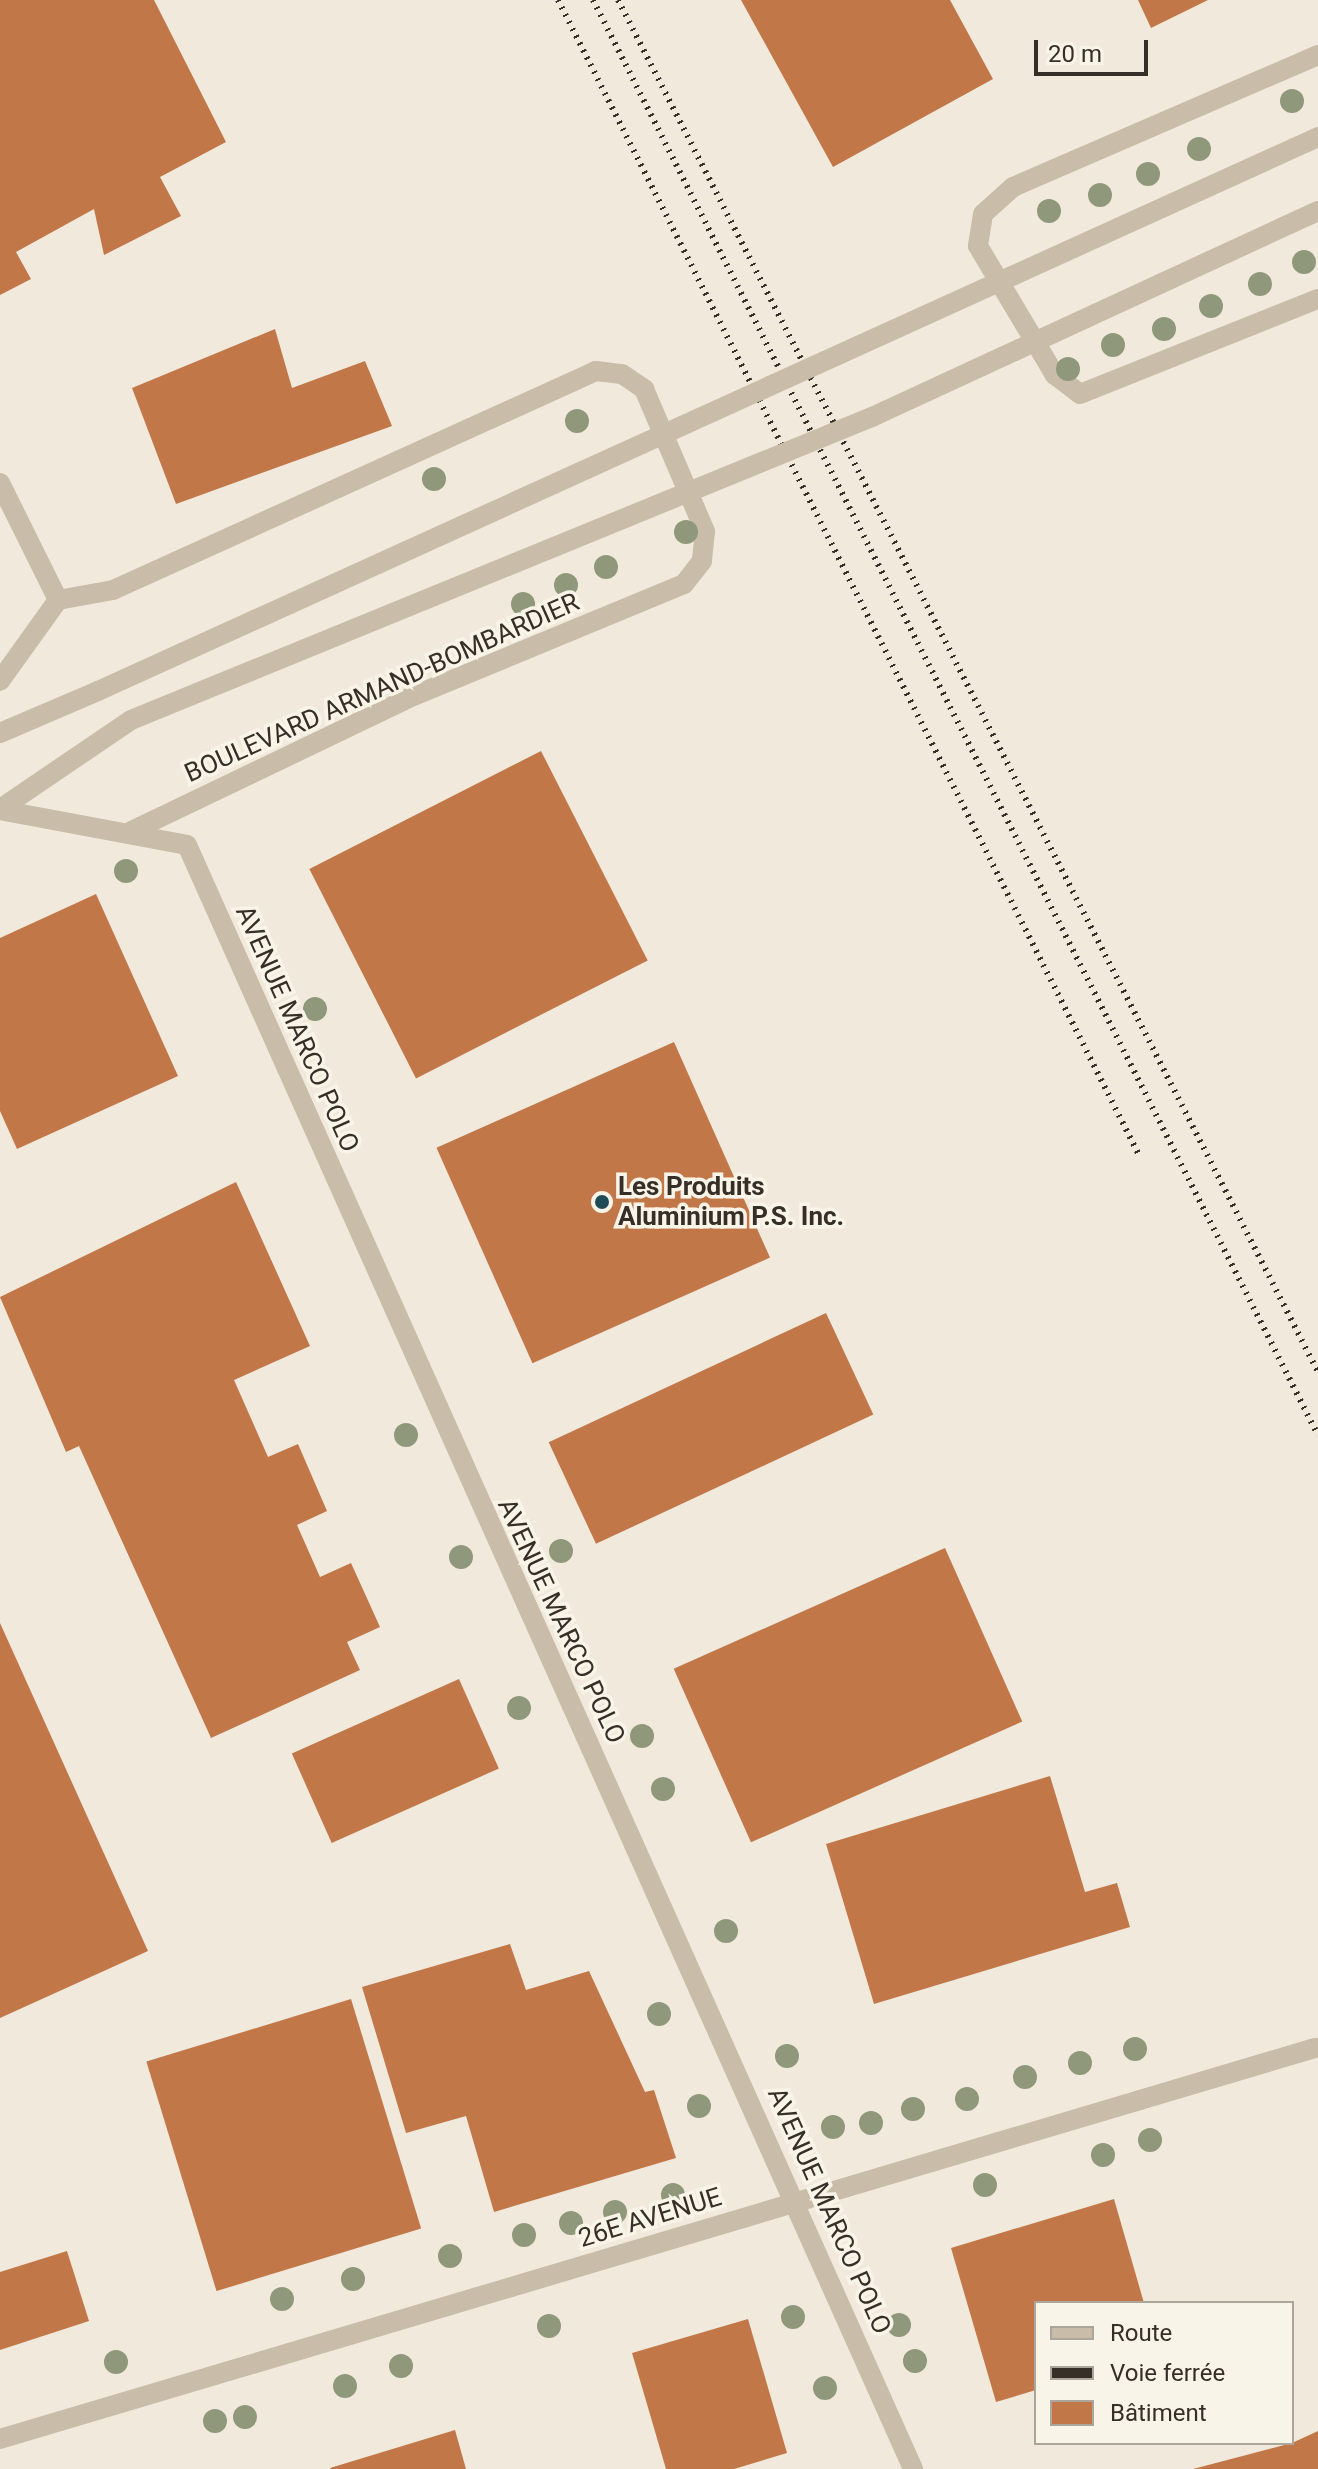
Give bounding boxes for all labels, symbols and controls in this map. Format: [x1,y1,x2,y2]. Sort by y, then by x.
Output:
scale bar [1038,24,1152,74]
text: 20 m [1048,40,1102,68]
street label: BOULEVARD ARMAND-BOMBARDIER [180,587,584,789]
street label: AVENUE MARCO POLO [229,901,365,1157]
place label: Les Produits Aluminium P.S. Inc. [618,1171,844,1232]
marker: Les Produits Aluminium P.S. Inc. [593,1193,611,1211]
street label: AVENUE MARCO POLO [491,1494,631,1748]
street label: AVENUE MARCO POLO [761,2083,897,2339]
street label: 26E AVENUE [575,2181,725,2255]
legend [1034,2301,1294,2445]
text: Route [1110,2319,1172,2347]
text: Voie ferrée [1110,2359,1225,2387]
text: Bâtiment [1110,2399,1207,2427]

